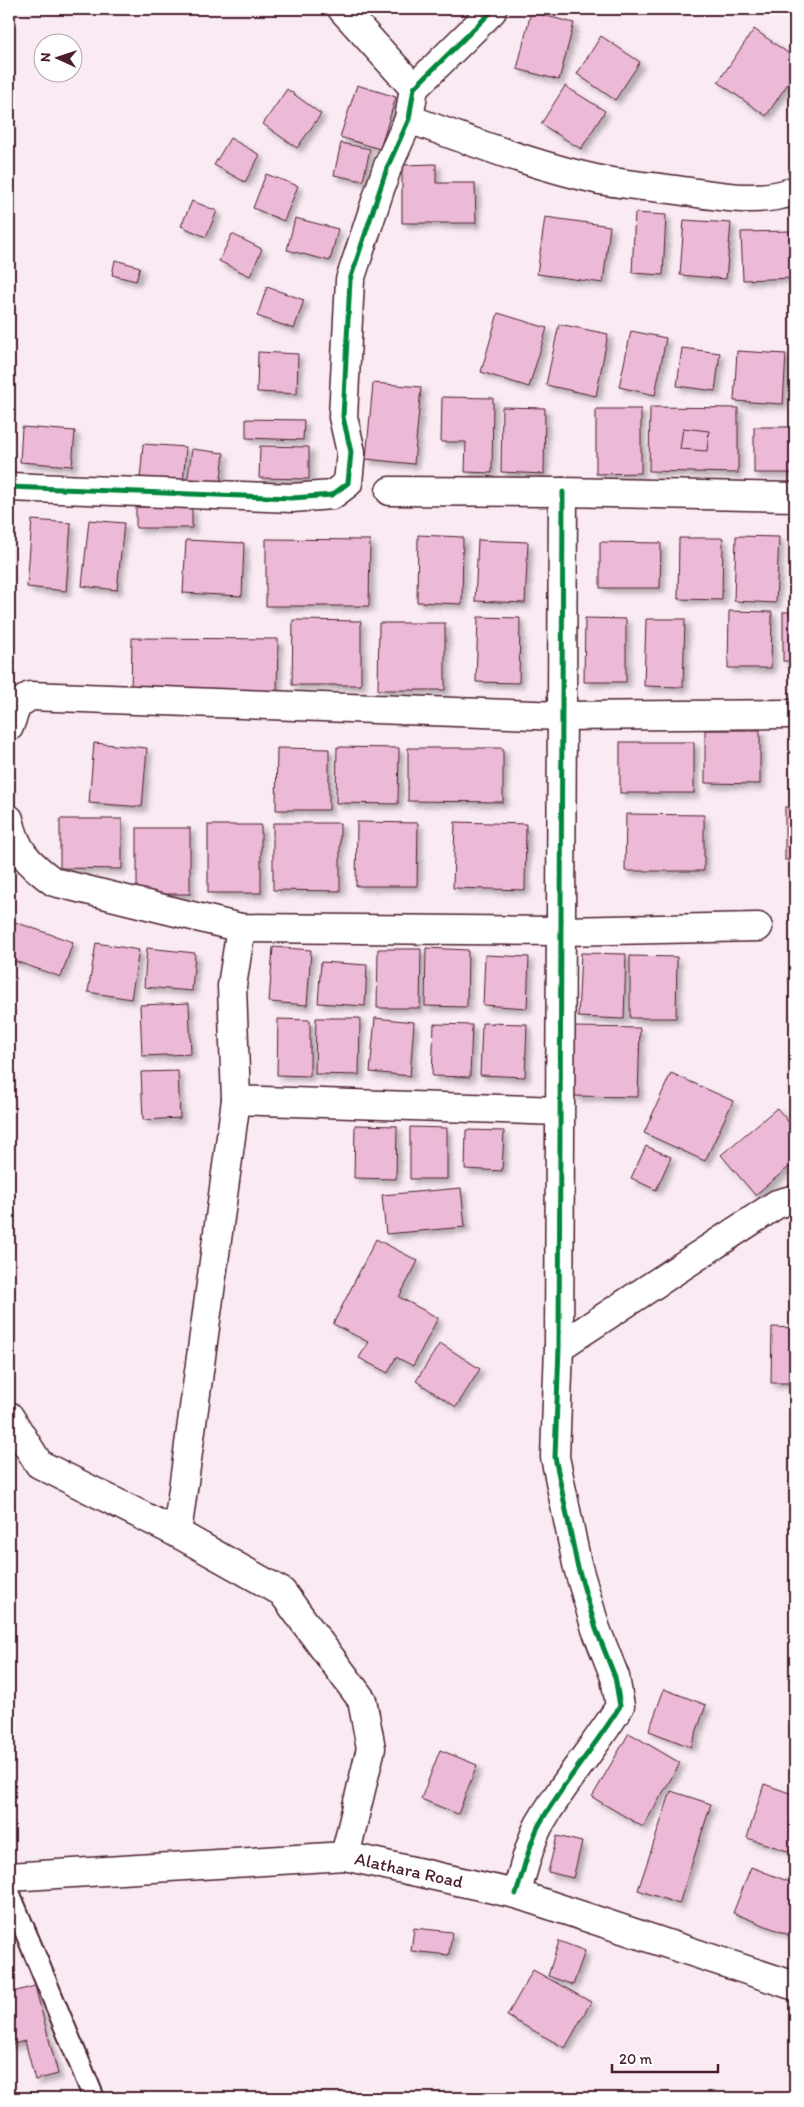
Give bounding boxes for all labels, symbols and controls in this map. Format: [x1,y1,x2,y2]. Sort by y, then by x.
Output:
north arrow [32,32,82,82]
text: N [37,52,54,63]
street label: Alathara Road [353,1847,465,1893]
scale bar [612,2042,718,2074]
text: 20 m [619,2050,653,2068]

